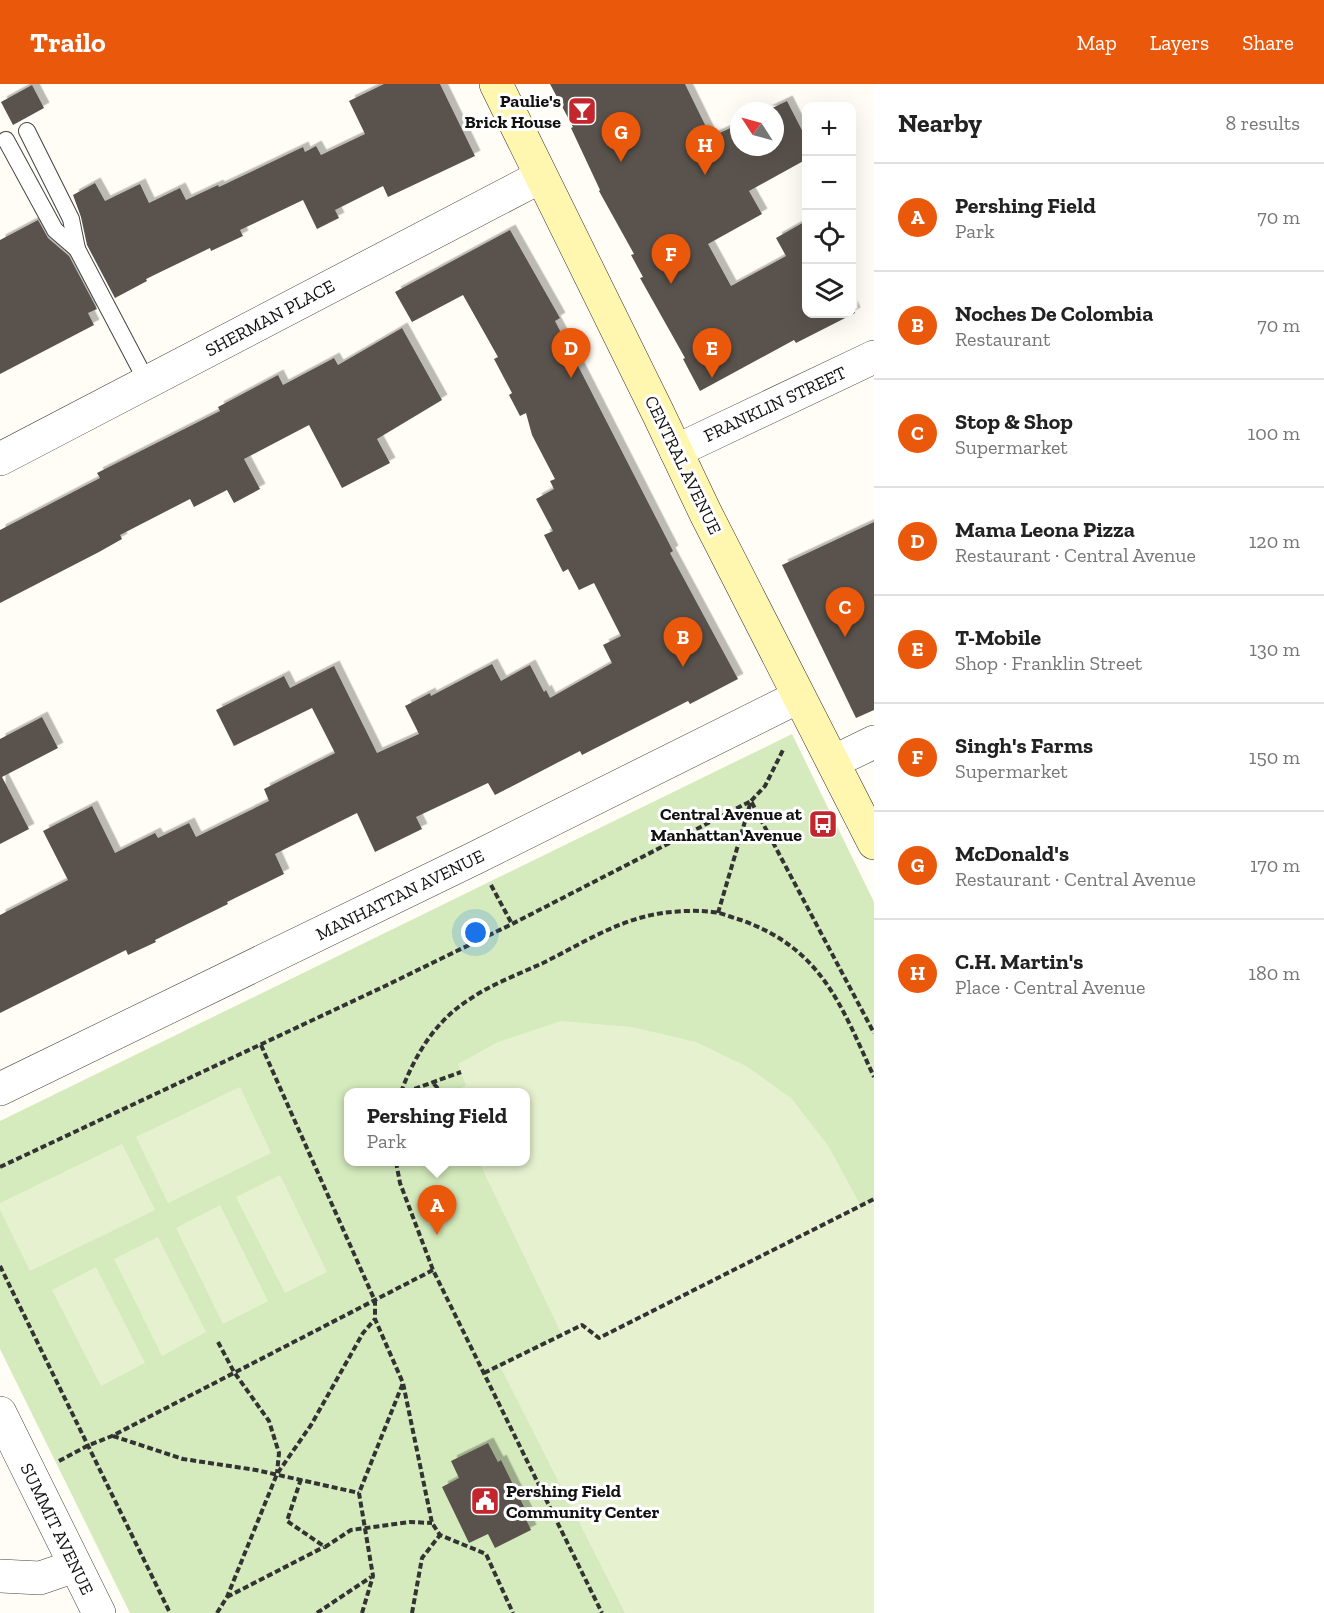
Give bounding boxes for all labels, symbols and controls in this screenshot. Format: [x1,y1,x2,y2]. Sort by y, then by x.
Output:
text: Trailo [30,26,106,59]
text: Map [1077,30,1117,55]
text: Layers [1150,30,1209,55]
text: Share [1242,30,1294,55]
place label: Paulie's Brick House [464,90,561,133]
bar icon: Paulie's Brick House [566,95,598,127]
north arrow [730,102,784,156]
map controls [802,102,856,318]
button: + [802,102,856,156]
text: Nearby [898,107,982,139]
text: 8 results [1225,111,1300,135]
pin: G [602,112,640,162]
pin: H [686,126,724,175]
button: − [802,156,856,210]
text: Pershing Field [955,192,1096,219]
text: A [911,205,924,229]
text: 70 m [1257,205,1300,229]
button: locate [802,210,856,264]
text: Park [955,219,995,243]
pin: F [652,234,690,284]
button: layers [802,264,856,318]
street label: SHERMAN PLACE [202,275,338,361]
text: Noches De Colombia [955,300,1153,327]
text: B [911,313,924,337]
text: 70 m [1257,313,1300,337]
text: Restaurant [955,327,1051,351]
pin: D [552,328,590,378]
pin: E [692,328,732,378]
street label: FRANKLIN STREET [700,361,850,447]
street label: CENTRAL AVENUE [640,392,726,538]
text: Stop & Shop [955,408,1073,435]
text: C [911,421,924,445]
text: 100 m [1247,421,1300,445]
text: Supermarket [955,435,1068,459]
text: Mama Leona Pizza [955,516,1135,543]
text: D [911,529,924,553]
text: 120 m [1249,529,1300,553]
text: Restaurant · Central Avenue [955,543,1196,567]
pin: C [826,588,864,637]
pin: B [664,618,702,667]
text: T-Mobile [955,624,1041,651]
text: E [912,637,923,661]
text: 130 m [1249,637,1300,661]
text: Shop · Franklin Street [955,651,1142,675]
text: Singh's Farms [955,732,1093,759]
text: F [912,745,923,769]
text: 150 m [1249,745,1300,769]
text: Supermarket [955,759,1068,783]
place label: Central Avenue at Manhattan Avenue [650,803,803,846]
bus stop icon: Central Avenue at Manhattan Avenue [807,808,839,840]
text: McDonald's [955,840,1069,867]
street label: MANHATTAN AVENUE [312,845,488,945]
text: G [911,853,924,877]
text: 170 m [1250,853,1300,877]
text: Restaurant · Central Avenue [955,867,1196,891]
your location [461,918,490,947]
text: C.H. Martin's [955,948,1083,975]
text: H [910,961,925,985]
text: 180 m [1248,961,1300,985]
text: Place · Central Avenue [955,975,1145,999]
popup [344,1088,530,1166]
text: Pershing Field [367,1102,507,1129]
text: Park [367,1129,406,1153]
pin: A [418,1186,456,1235]
street label: SUMMIT AVENUE [16,1459,98,1599]
place label: Pershing Field Community Center [506,1480,659,1523]
public building icon: Pershing Field Community Center [469,1485,501,1517]

